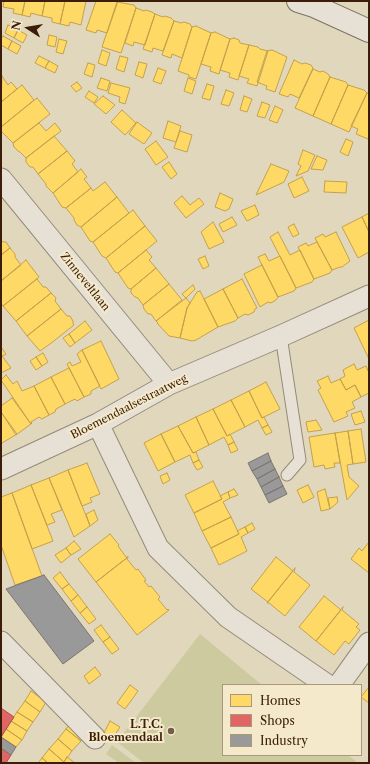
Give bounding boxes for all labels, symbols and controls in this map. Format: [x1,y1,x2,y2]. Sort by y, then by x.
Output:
north arrow [8,8,48,48]
text: N [8,19,24,32]
street label: Zinneveltlaan [57,250,113,314]
street label: Bloemendaalsestraatweg [69,372,189,442]
legend [222,684,362,756]
text: Homes [260,693,300,708]
text: Shops [260,713,295,728]
place label: L.T.C. Bloemendaal [88,718,163,744]
marker: L.T.C. Bloemendaal [166,726,176,736]
text: Industry [260,733,308,748]

